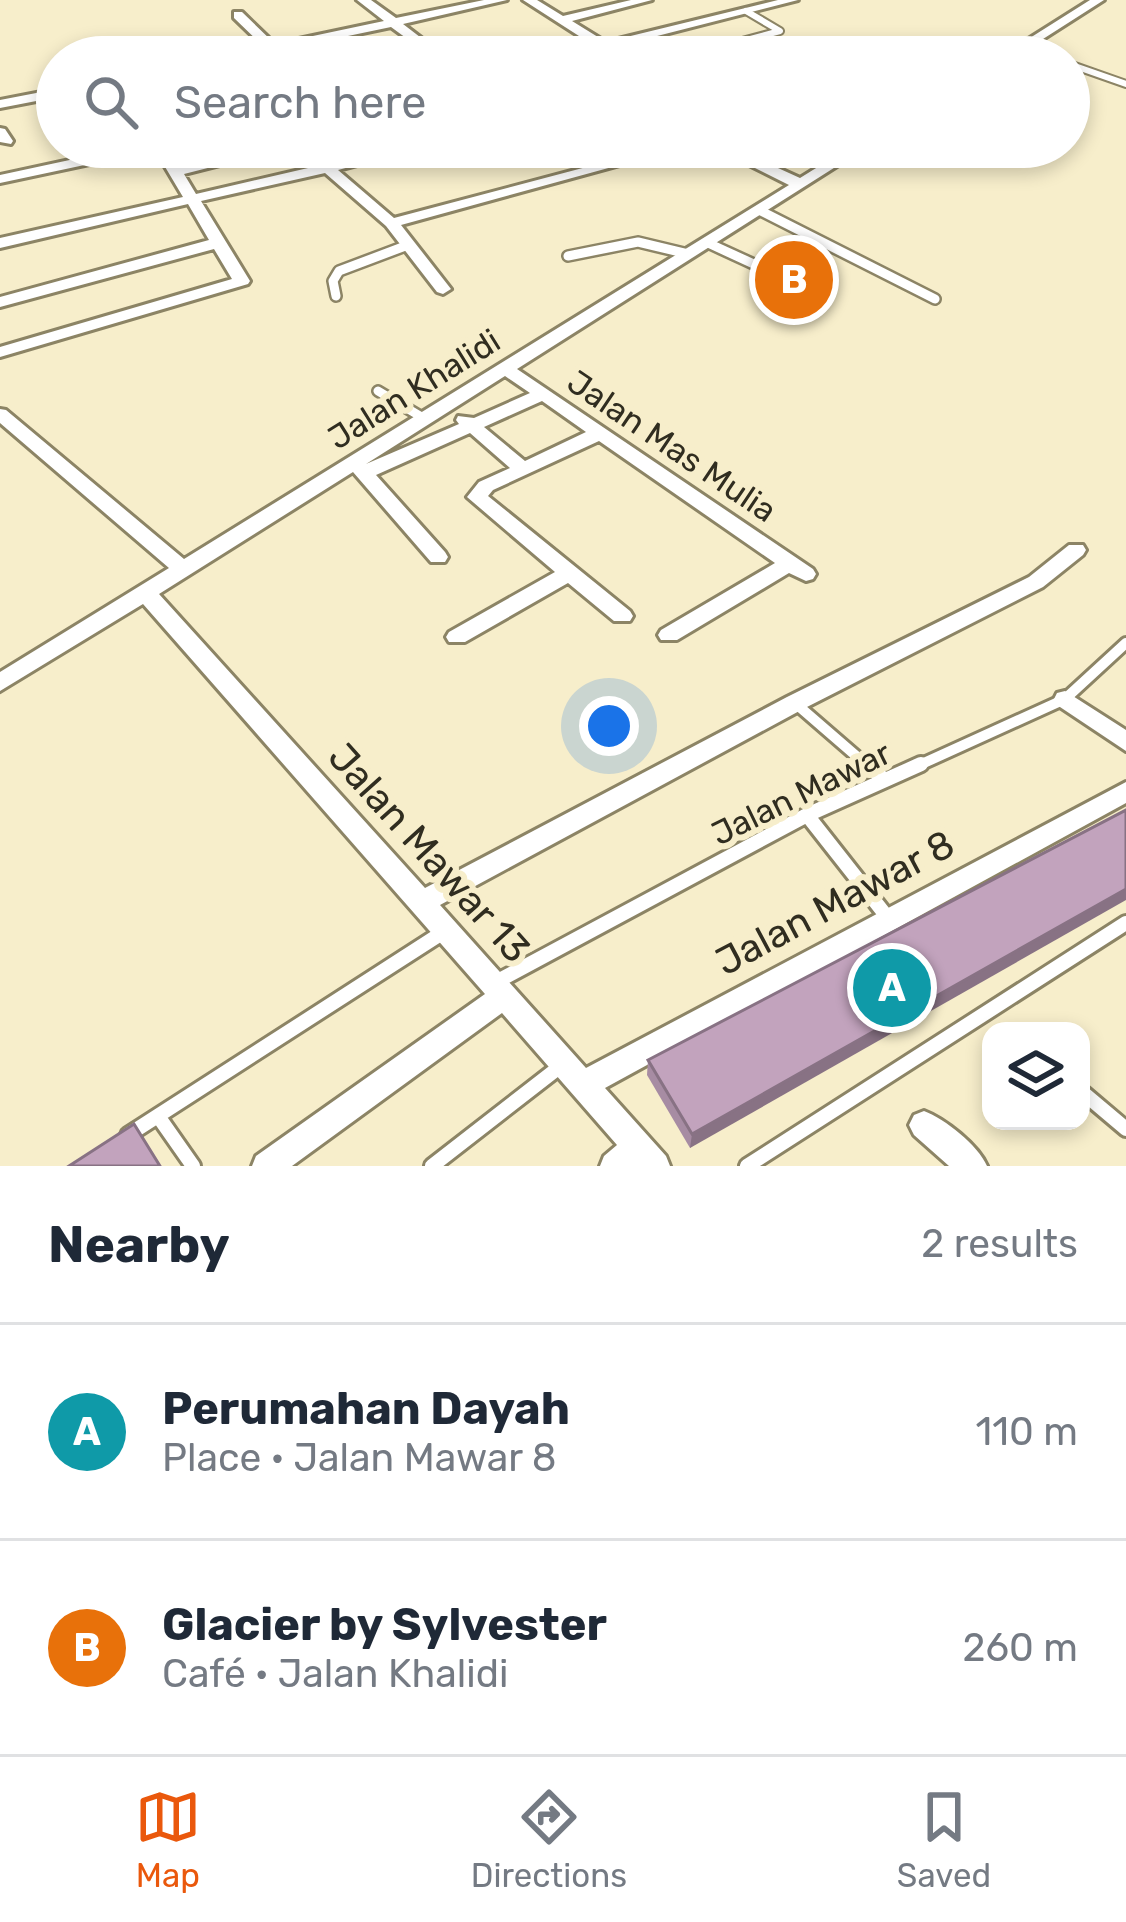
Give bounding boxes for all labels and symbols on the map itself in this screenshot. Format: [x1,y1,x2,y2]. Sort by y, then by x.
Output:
pin: B [755,235,833,325]
street label: Jalan Khalidi [321,321,507,457]
street label: Jalan Mas Mulia [560,362,784,530]
your location [579,696,639,756]
street label: Jalan Mawar [705,733,897,853]
street label: Jalan Mawar 13 [319,734,539,972]
street label: Jalan Mawar 8 [708,821,962,985]
pin: A [853,943,931,1033]

